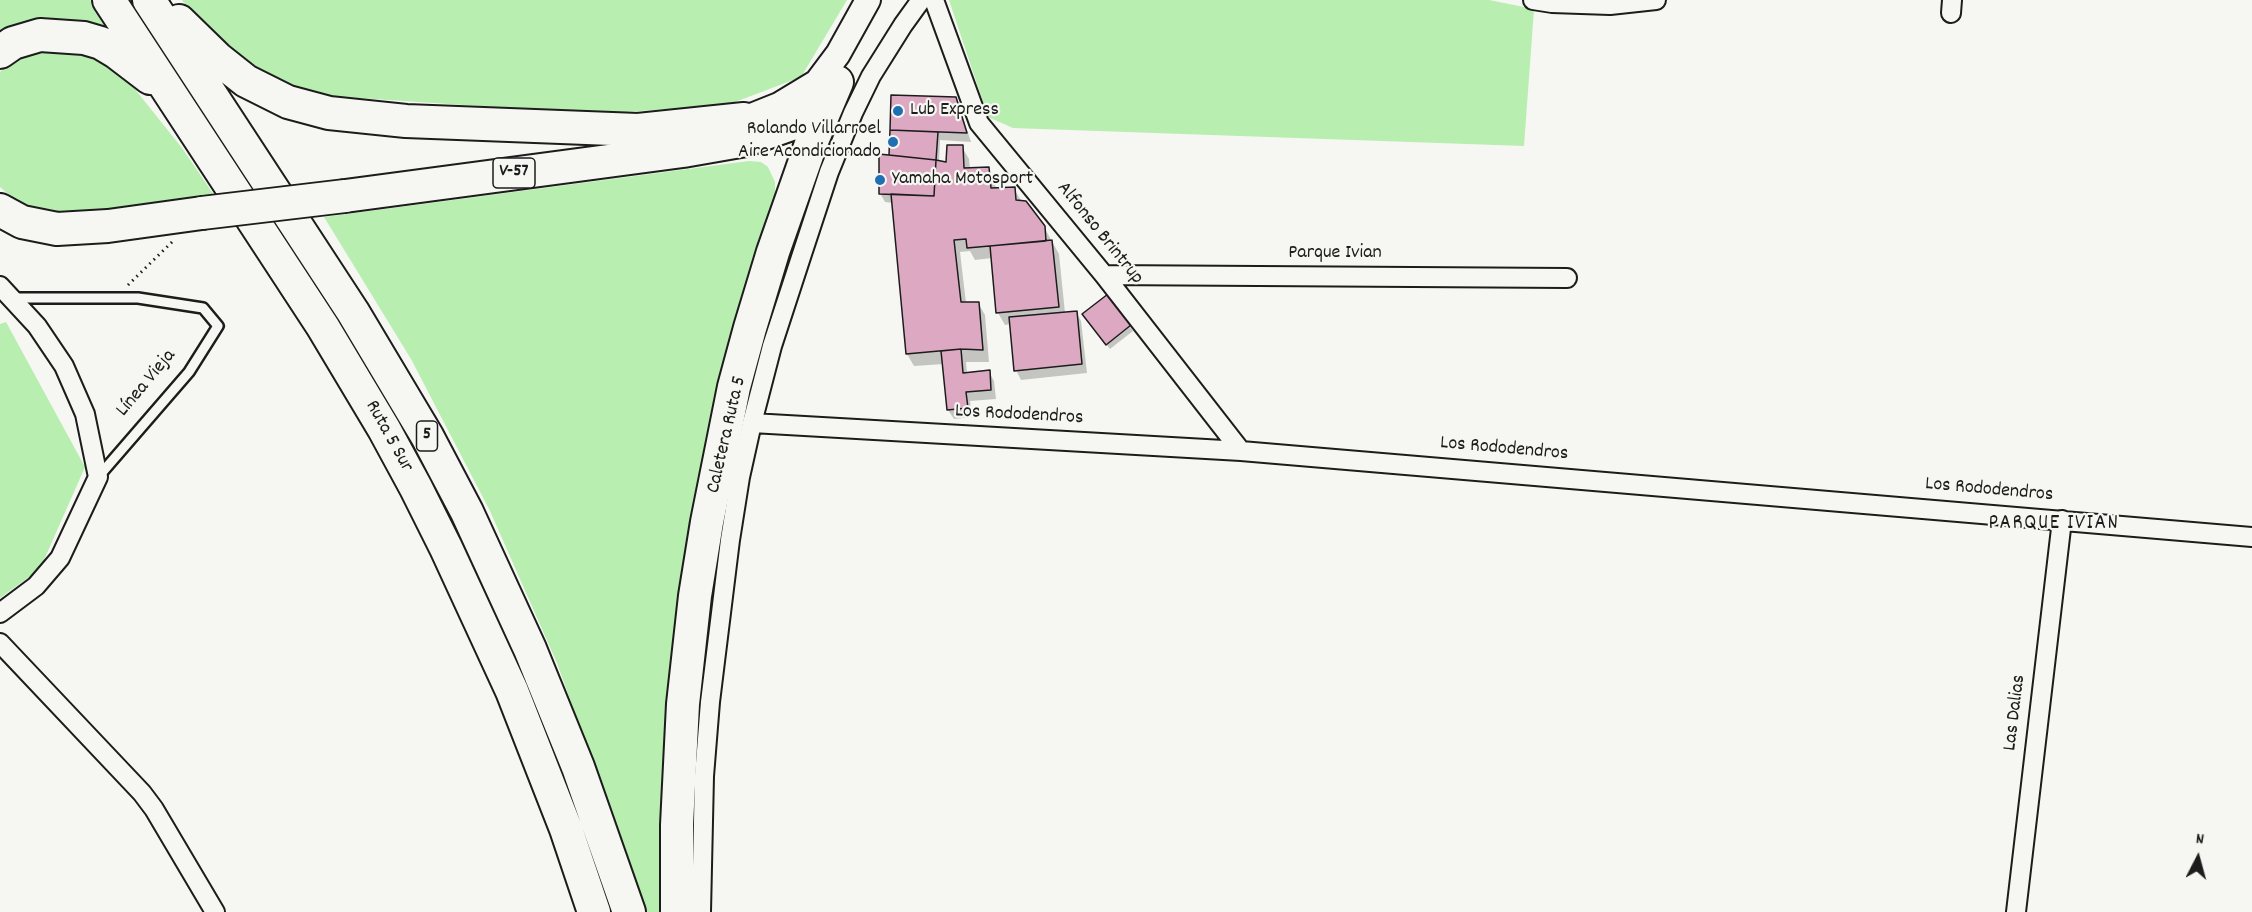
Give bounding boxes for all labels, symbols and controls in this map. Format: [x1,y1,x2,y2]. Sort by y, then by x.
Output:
place label: Lub Express [910,99,999,123]
marker: Lub Express [891,104,905,118]
place label: Rolando Villarroel Aire Acondicionado [738,118,881,165]
marker: Rolando Villarroel Aire Acondicionado [886,135,900,149]
road number: V-57 [493,158,535,188]
place label: Yamaha Motosport [892,168,1033,192]
marker: Yamaha Motosport [873,173,887,187]
street label: Alfonso Brintrup [1050,178,1148,290]
street label: Parque Ivian [1288,242,1382,266]
street label: Línea Vieja [112,345,182,423]
street label: Caletera Ruta 5 [703,374,753,496]
street label: Ruta 5 Sur [359,397,417,477]
street label: Los Rododendros [954,401,1084,431]
road number: 5 [416,421,438,451]
street label: Los Rododendros [1439,432,1569,468]
street label: Los Rododendros [1924,473,2054,509]
district label: PARQUE IVIAN [1989,512,2119,538]
street label: Las Dalias [1999,674,2033,752]
north arrow [2168,828,2228,888]
text: N [2195,828,2205,851]

